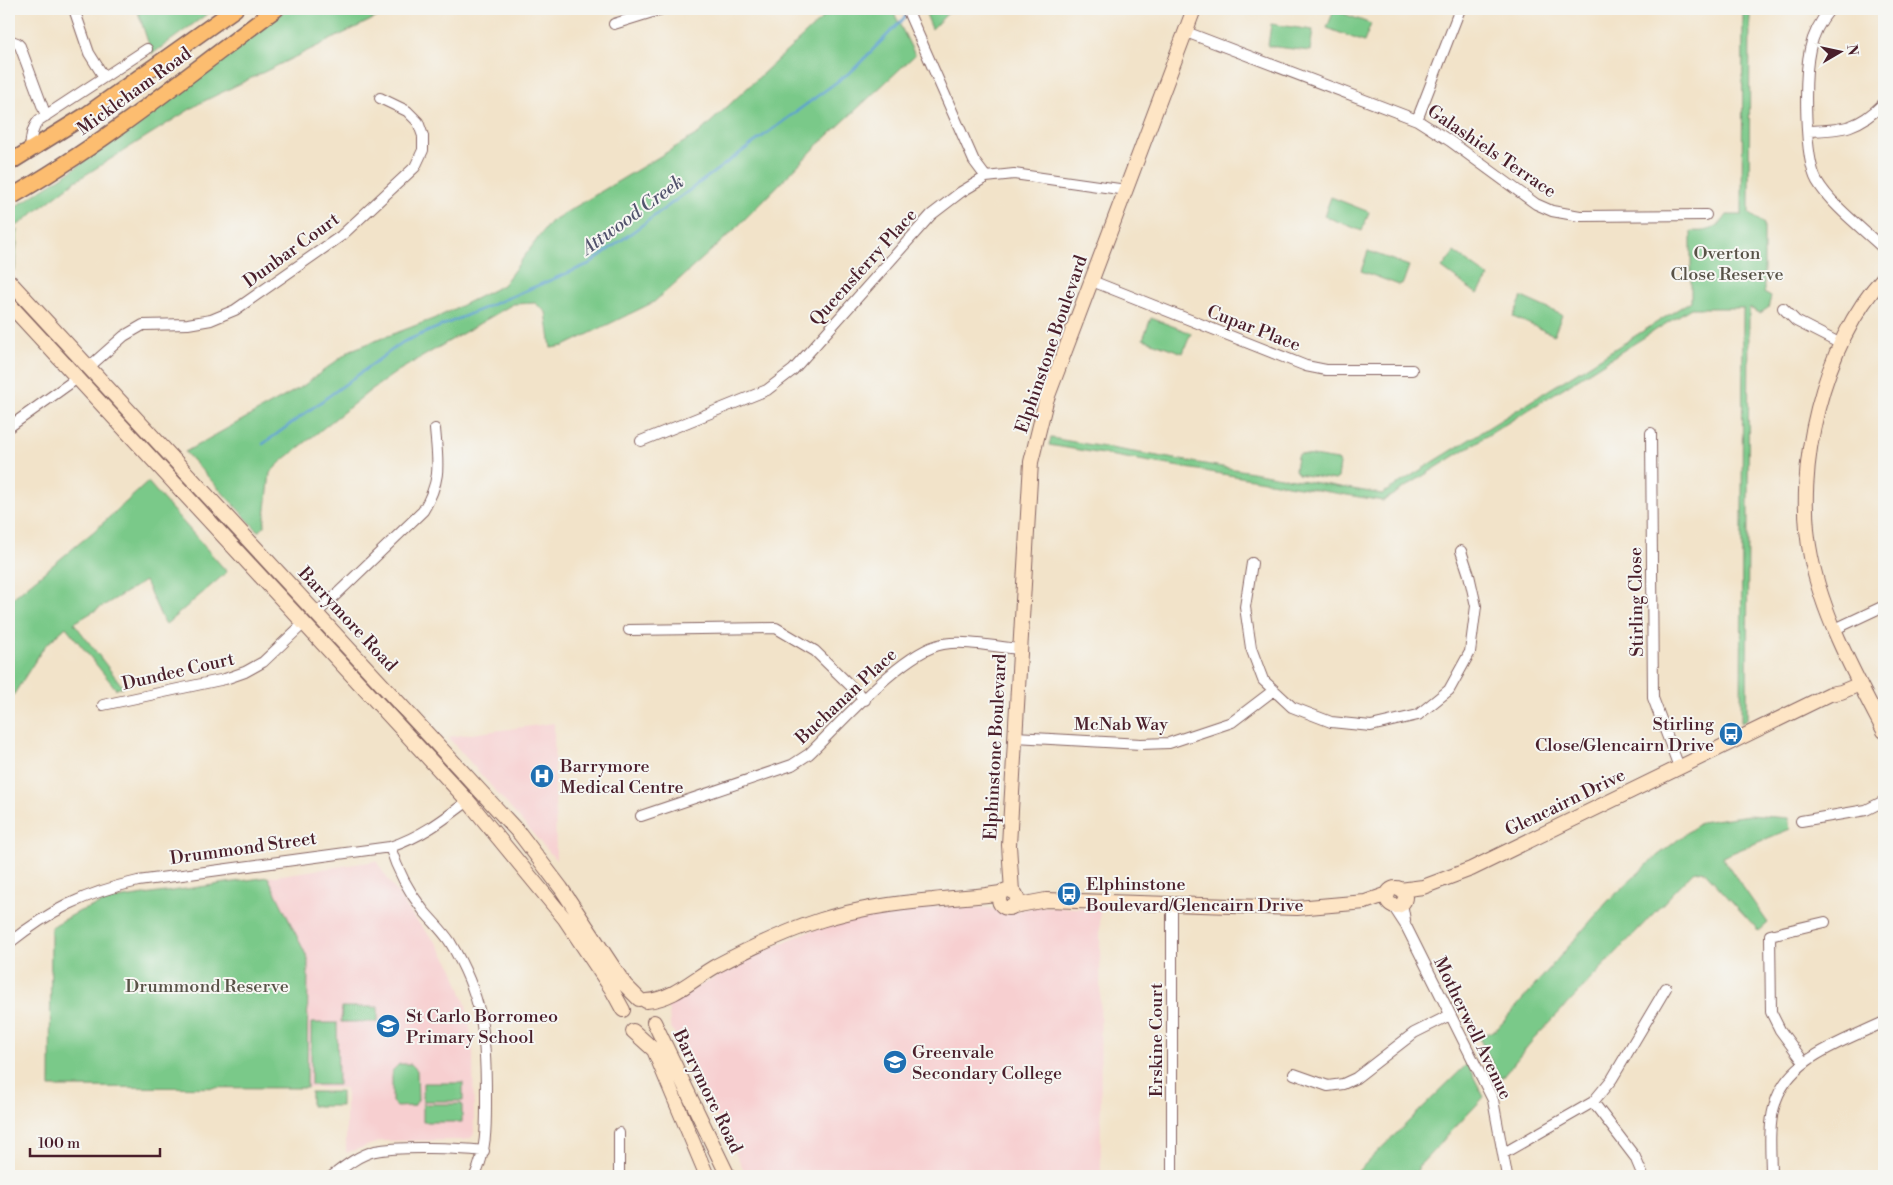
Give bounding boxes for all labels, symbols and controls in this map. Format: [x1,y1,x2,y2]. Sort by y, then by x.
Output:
north arrow [1816,28,1866,78]
street label: Mickleham Road [73,42,197,141]
text: N [1842,43,1862,57]
street label: Galashiels Terrace [1423,100,1561,203]
water label: Attwood Creek [575,170,689,261]
street label: Queensferry Place [805,204,922,331]
street label: Dunbar Court [239,207,344,293]
park label: Overton Close Reserve [1670,242,1784,286]
street label: Elphinstone Boulevard [1010,251,1093,436]
street label: Cupar Place [1204,300,1304,357]
street label: Stirling Close [1624,547,1649,657]
street label: Barrymore Road [292,561,403,677]
street label: Buchanan Place [790,643,902,750]
street label: Dundee Court [120,647,237,696]
street label: Elphinstone Boulevard [979,652,1012,841]
street label: McNab Way [1074,713,1168,736]
place label: Stirling Close/Glencairn Drive [1535,713,1715,757]
bus stop icon: Stirling Close/Glencairn Drive [1718,721,1744,747]
place label: Barrymore Medical Centre [559,755,684,799]
hospital icon: Barrymore Medical Centre [529,763,555,789]
street label: Glencairn Drive [1501,763,1629,841]
street label: Drummond Street [168,827,318,870]
place label: Elphinstone Boulevard/Glencairn Drive [1085,873,1304,917]
bus stop icon: Elphinstone Boulevard/Glencairn Drive [1056,881,1082,907]
street label: Motherwell Avenue [1428,953,1517,1103]
park label: Drummond Reserve [125,975,289,998]
street label: Erskine Court [1145,982,1168,1097]
place label: St Carlo Borromeo Primary School [406,1005,558,1049]
school or university icon: St Carlo Borromeo Primary School [375,1013,401,1039]
street label: Barrymore Road [667,1025,748,1158]
place label: Greenvale Secondary College [912,1041,1062,1085]
school or university icon: Greenvale Secondary College [882,1049,908,1075]
scale bar [30,1125,160,1157]
text: 100 m [38,1134,80,1153]

